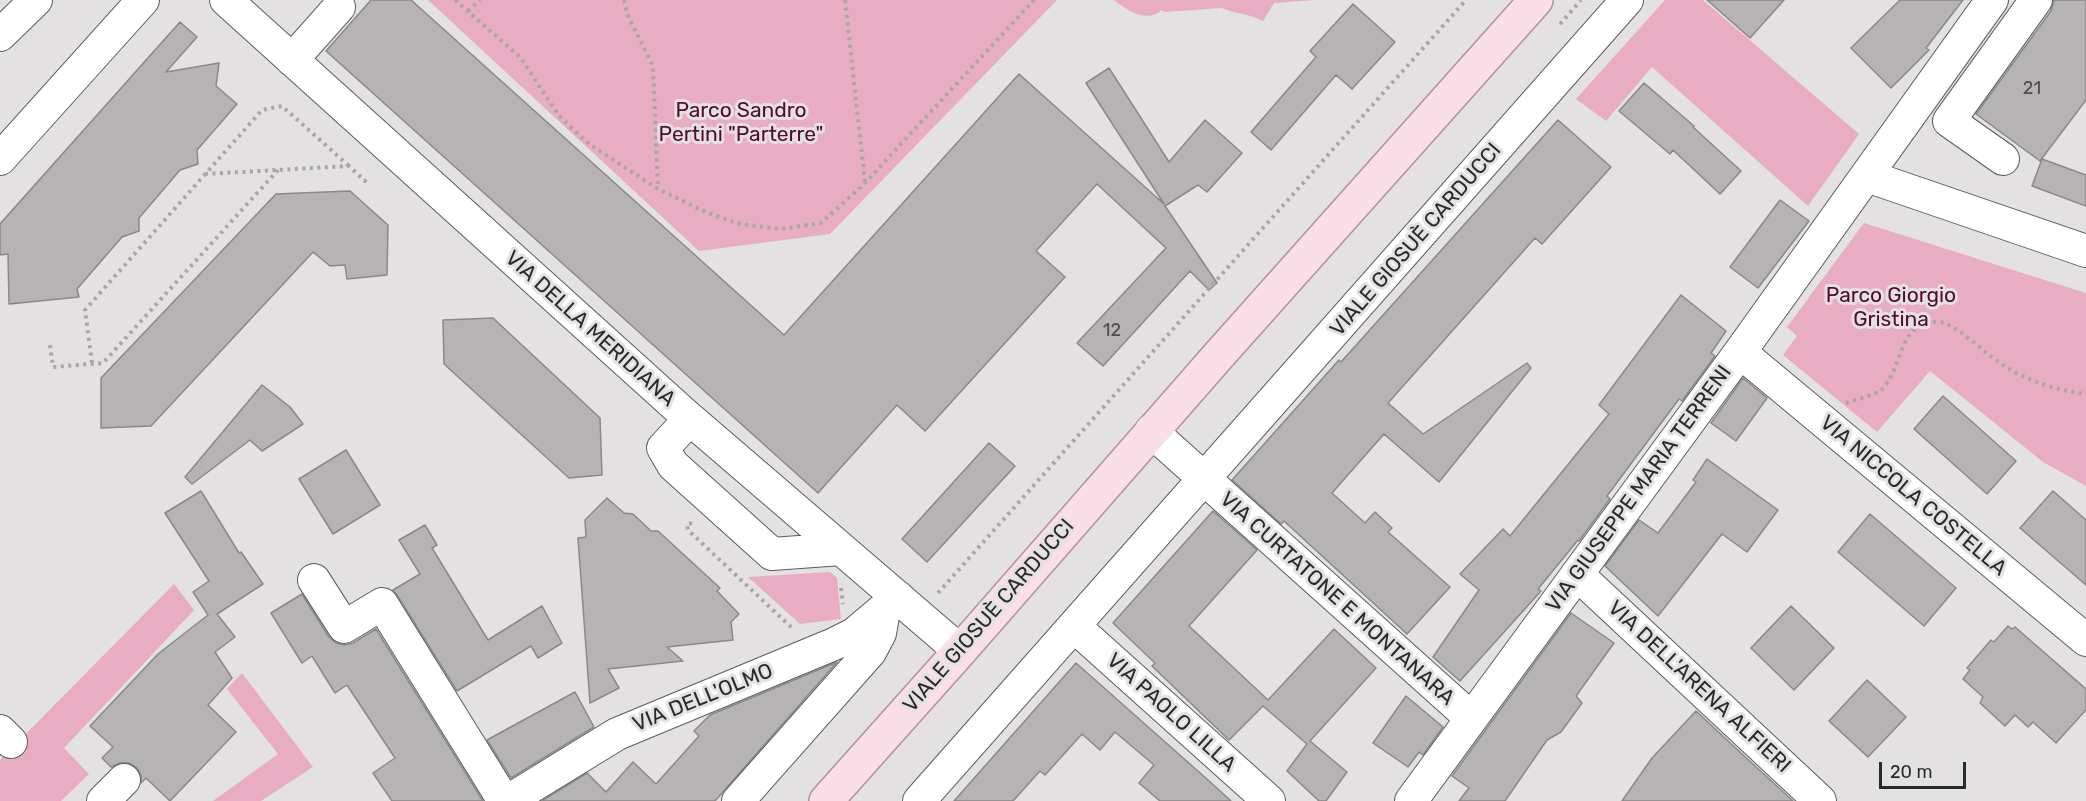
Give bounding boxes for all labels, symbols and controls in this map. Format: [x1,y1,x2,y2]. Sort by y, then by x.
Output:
house number: 21 [2023,78,2041,100]
park label: Parco Sandro Pertini "Parterre" [659,98,823,148]
street label: VIALE GIOSUÈ CARDUCCI [1325,138,1507,342]
street label: VIA DELLA MERIDIANA [500,246,680,412]
park label: Parco Giorgio Gristina [1826,283,1956,333]
house number: 12 [1103,320,1121,342]
street label: VIA GIUSEPPE MARIA TERRENI [1541,361,1737,617]
street label: VIA NICCOLA COSTELLA [1815,411,2011,581]
street label: VIA CURTATONE E MONTANARA [1214,487,1460,711]
street label: VIALE GIOSUÈ CARDUCCI [898,514,1080,718]
street label: VIA DELL'ARENA ALFIERI [1602,596,1796,778]
street label: VIA PAOLO LILLA [1101,648,1241,778]
street label: VIA DELL'OLMO [629,658,777,738]
scale bar [1882,750,1969,788]
text: 20 m [1890,761,1932,783]

